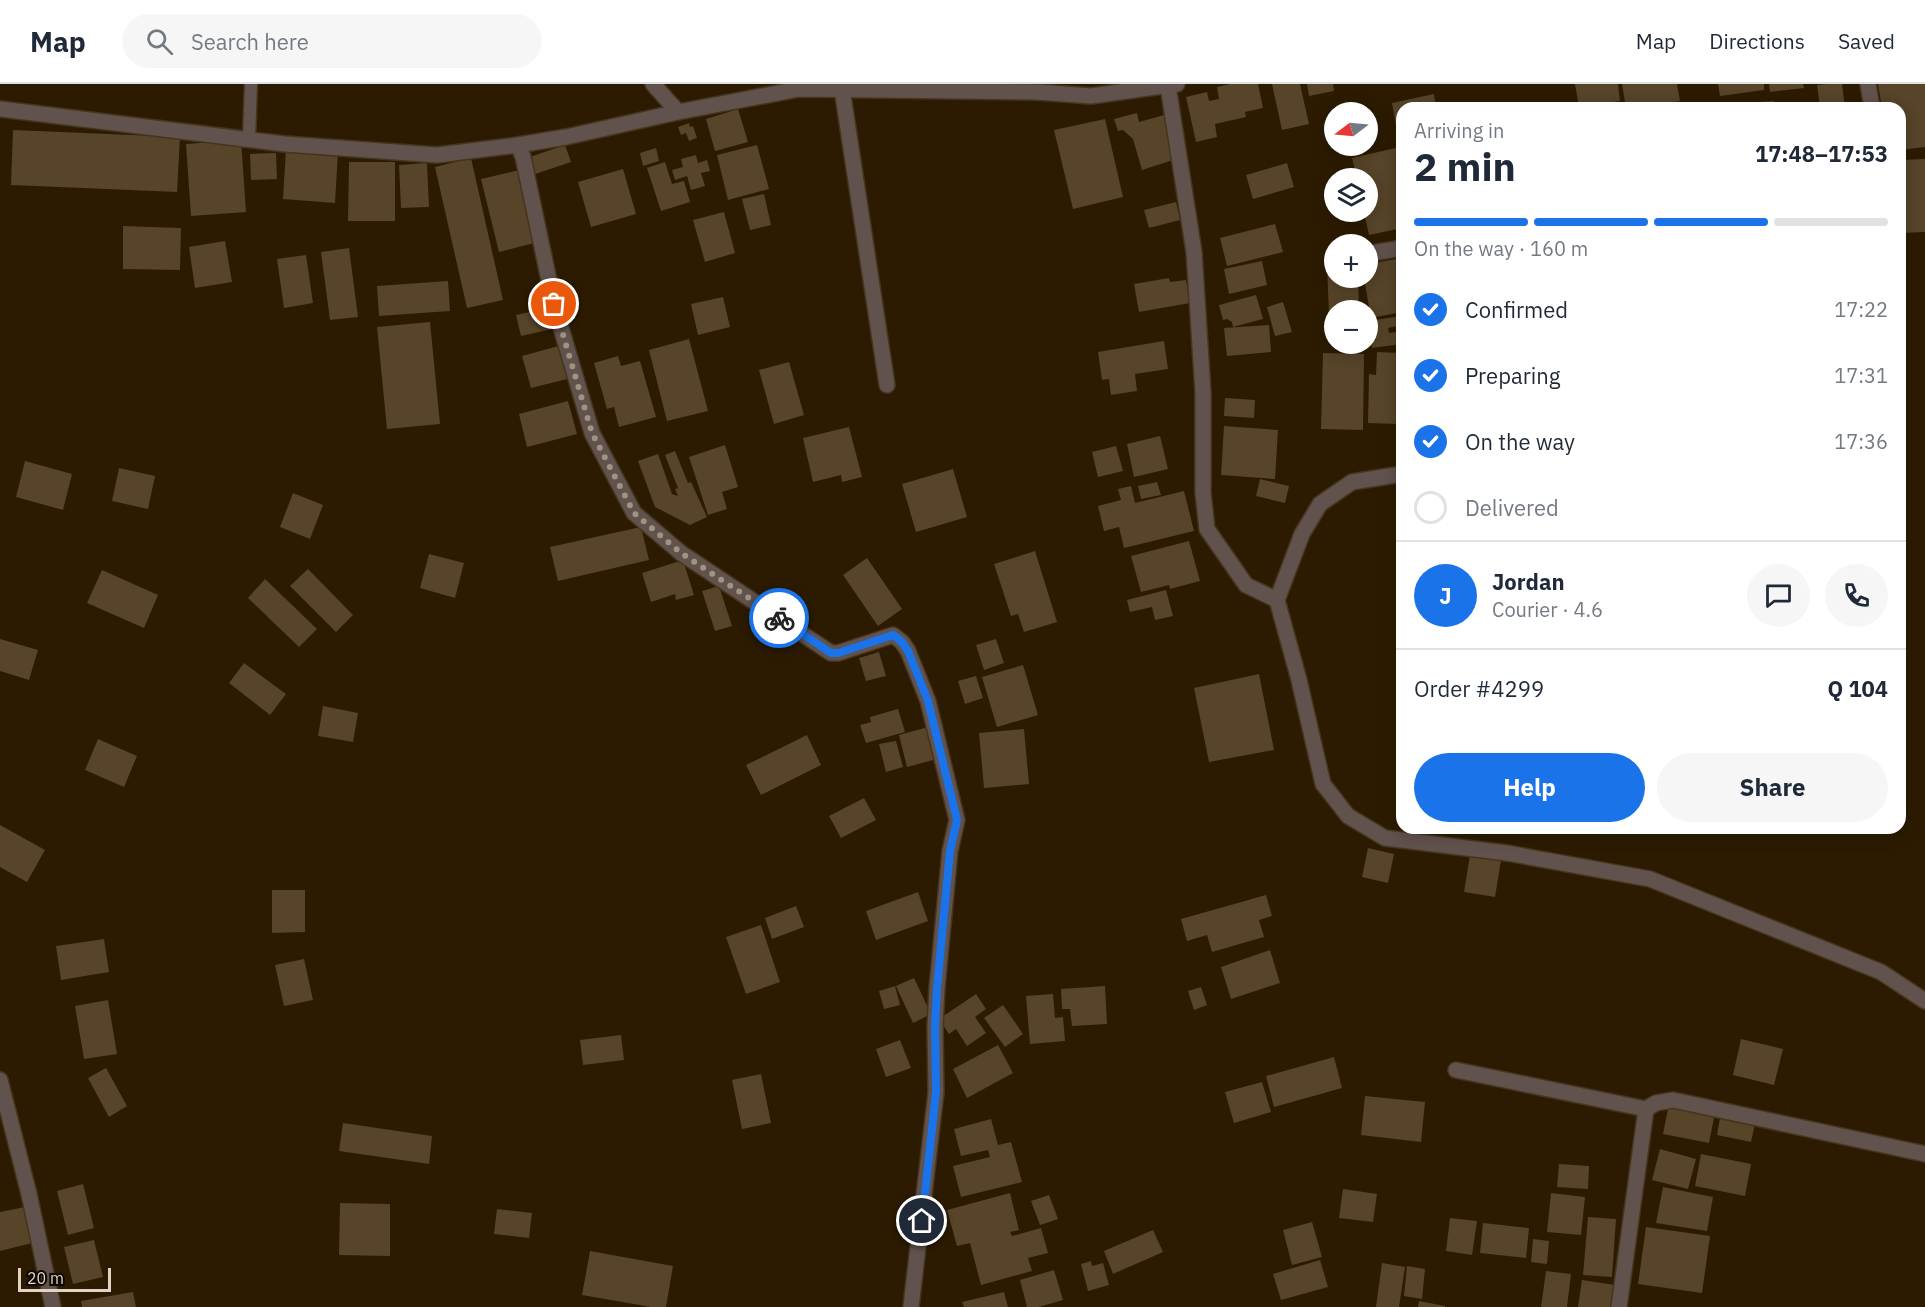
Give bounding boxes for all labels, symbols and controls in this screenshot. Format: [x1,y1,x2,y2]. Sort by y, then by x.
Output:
search box [122,14,542,68]
text: Map [30,23,86,60]
icon: search [143,25,176,58]
text: Search here [191,27,309,56]
text: Map [1636,27,1676,55]
text: Directions [1709,27,1805,55]
text: Saved [1838,27,1895,55]
north arrow [1324,102,1378,156]
map controls [1324,102,1378,354]
text: Arriving in [1414,117,1504,144]
text: 17:48–17:53 [1755,139,1888,168]
text: 2 min [1414,141,1516,192]
button: layers [1324,168,1378,222]
button: + [1324,234,1378,288]
text: On the way · 160 m [1414,235,1588,262]
pin [528,278,579,329]
icon: bag [537,287,570,320]
icon: check [1414,293,1447,326]
text: Confirmed [1465,295,1568,324]
text: 17:22 [1834,296,1888,323]
button: − [1324,300,1378,354]
icon: check [1414,359,1447,392]
text: Preparing [1465,361,1560,390]
text: 17:31 [1834,362,1888,389]
icon: check [1414,425,1447,458]
text: On the way [1465,427,1575,456]
text: 17:36 [1834,428,1888,455]
text: Delivered [1465,493,1559,522]
button: chat [1747,564,1810,627]
button: phone [1825,564,1888,627]
text: Jordan [1492,567,1565,596]
text: J [1439,581,1452,610]
courier [749,588,809,648]
text: Courier · 4.6 [1492,596,1603,623]
icon: bike [763,602,796,635]
text: Order #4299 [1414,674,1544,703]
text: Q 104 [1827,674,1888,703]
button: Help [1414,753,1645,822]
button: Share [1657,753,1888,822]
pin [896,1195,947,1246]
icon: home [905,1204,938,1237]
scale bar [18,1265,111,1292]
text: 20 m [27,1268,64,1288]

